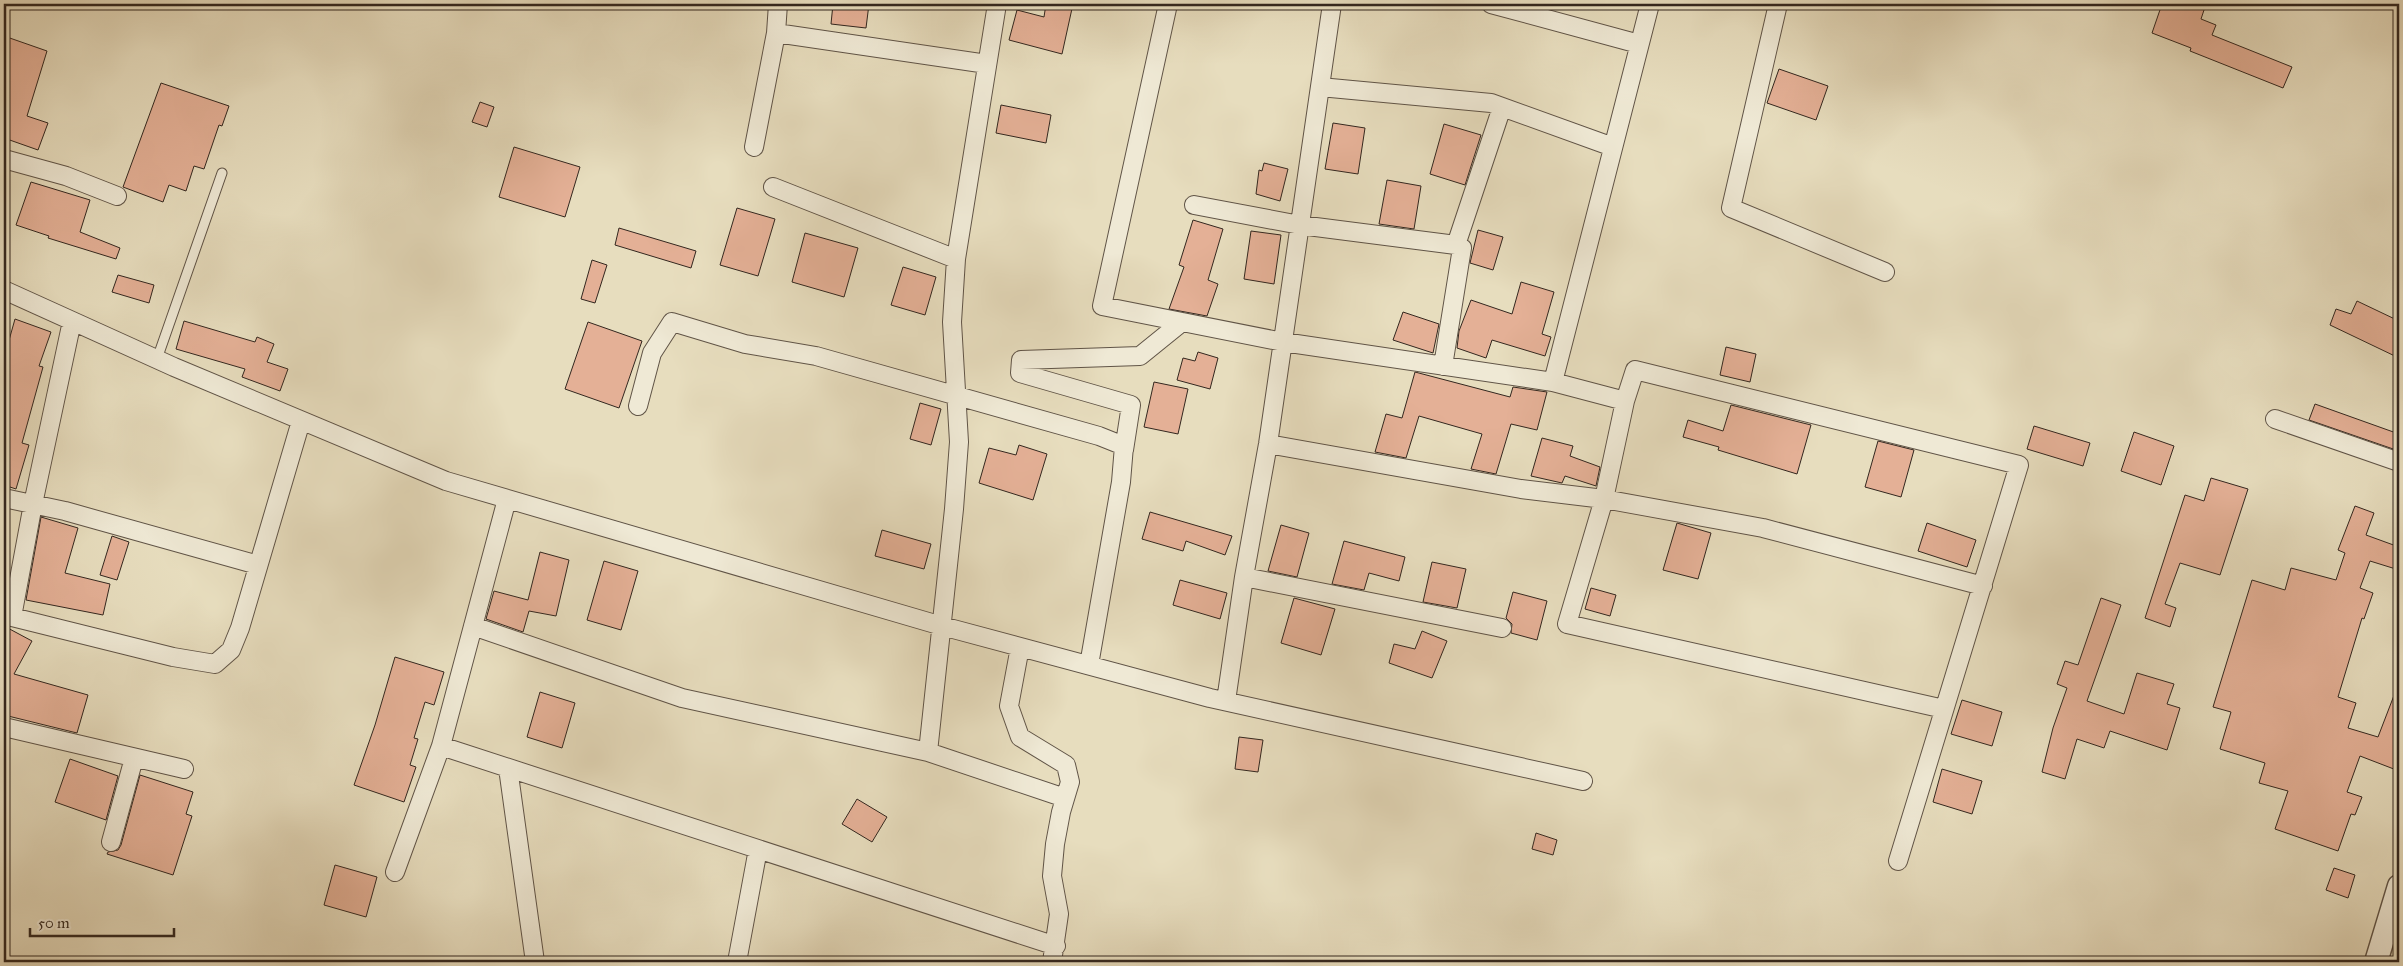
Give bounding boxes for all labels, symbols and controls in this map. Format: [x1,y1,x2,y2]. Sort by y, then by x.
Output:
scale bar [30,906,174,938]
text: 50 m [38,914,70,932]

